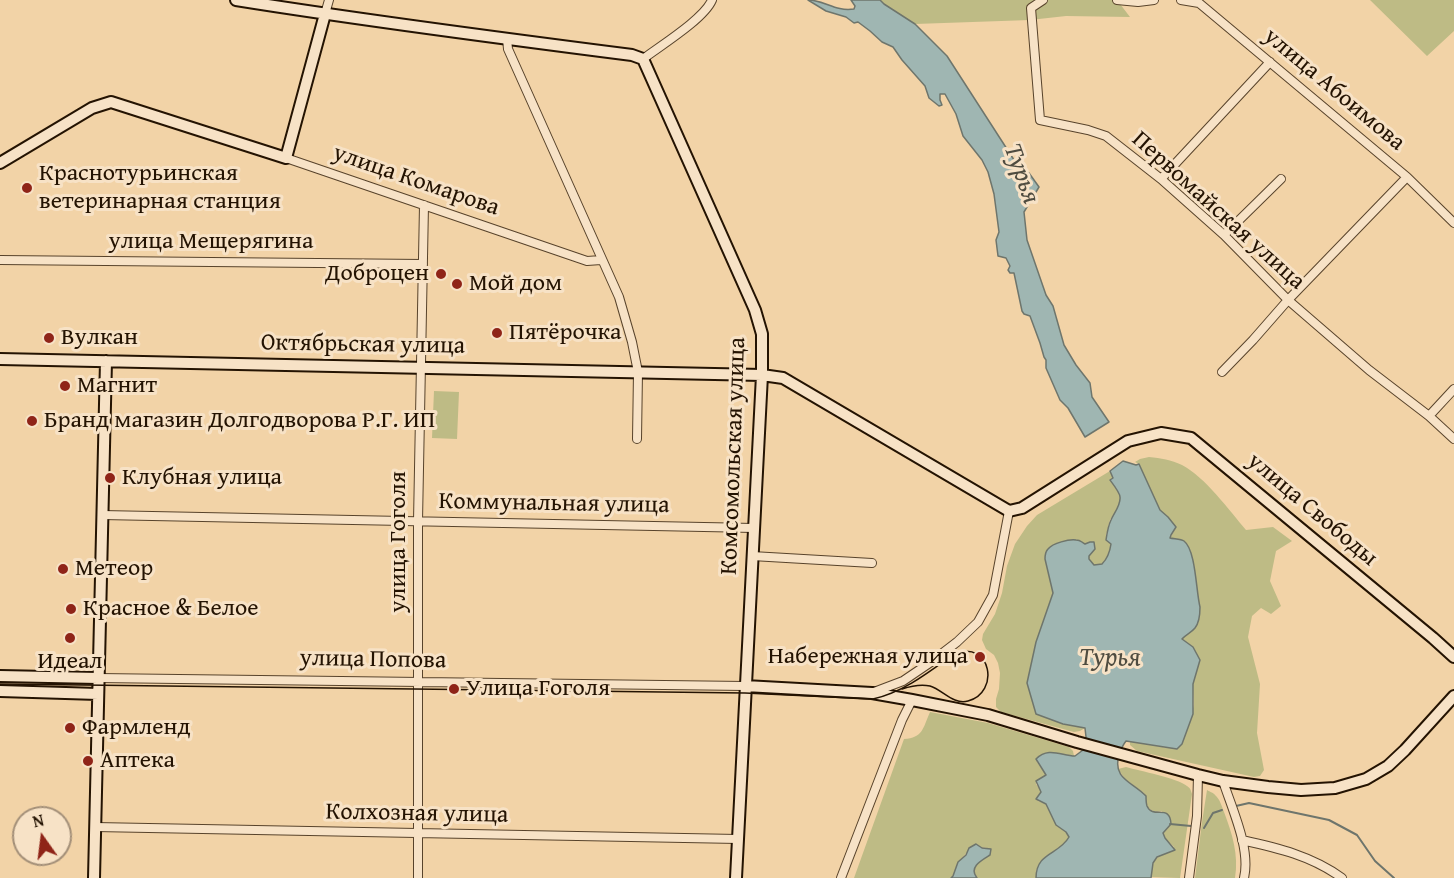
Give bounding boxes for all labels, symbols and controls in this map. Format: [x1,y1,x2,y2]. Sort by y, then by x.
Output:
street label: улица Абоимова [1257,22,1411,158]
street label: Первомайская улица [1125,126,1311,296]
street label: улица Комарова [329,139,503,223]
water label: Турья [996,140,1046,208]
place label: Краснотурьинская ветеринарная станция [39,160,281,216]
marker: Краснотурьинская ветеринарная станция [20,181,34,195]
street label: улица Мещерягина [109,228,313,256]
place label: Доброцен [325,260,429,288]
marker: Доброцен [434,267,448,281]
place label: Мой дом [469,270,562,298]
marker: Мой дом [450,277,464,291]
place label: Пятёрочка [509,319,622,347]
place label: Вулкан [61,324,138,352]
marker: Пятёрочка [490,326,504,340]
street label: Октябрьская улица [261,329,465,361]
marker: Вулкан [42,331,56,345]
street label: Комсомольская улица [715,337,753,575]
place label: Магнит [77,372,157,400]
marker: Магнит [58,379,72,393]
place label: Бранд магазин Долгодворова Р.Г. ИП [44,407,435,435]
marker: Бранд магазин Долгодворова Р.Г. ИП [25,414,39,428]
street label: улица Свободы [1241,447,1383,573]
place label: Клубная улица [122,464,282,492]
marker: Клубная улица [103,471,117,485]
street label: улица Гоголя [385,471,413,613]
street label: Коммунальная улица [438,488,670,520]
place label: Метеор [75,555,153,583]
marker: Метеор [56,562,70,576]
place label: Красное & Белое [83,595,259,623]
marker: Красное & Белое [64,602,78,616]
marker: Идеал [63,631,77,645]
water label: Турья [1079,642,1141,674]
place label: Набережная улица [768,643,968,671]
street label: улица Попова [299,644,447,676]
place label: Идеал [37,648,103,676]
marker: Набережная улица [973,650,987,664]
place label: Улица Гоголя [466,675,610,703]
marker: Улица Гоголя [447,682,461,696]
place label: Фармленд [82,714,191,742]
marker: Фармленд [63,721,77,735]
place label: Аптека [100,747,175,775]
marker: Аптека [81,754,95,768]
street label: Колхозная улица [325,798,509,830]
north arrow [12,806,72,866]
text: N [30,808,46,833]

